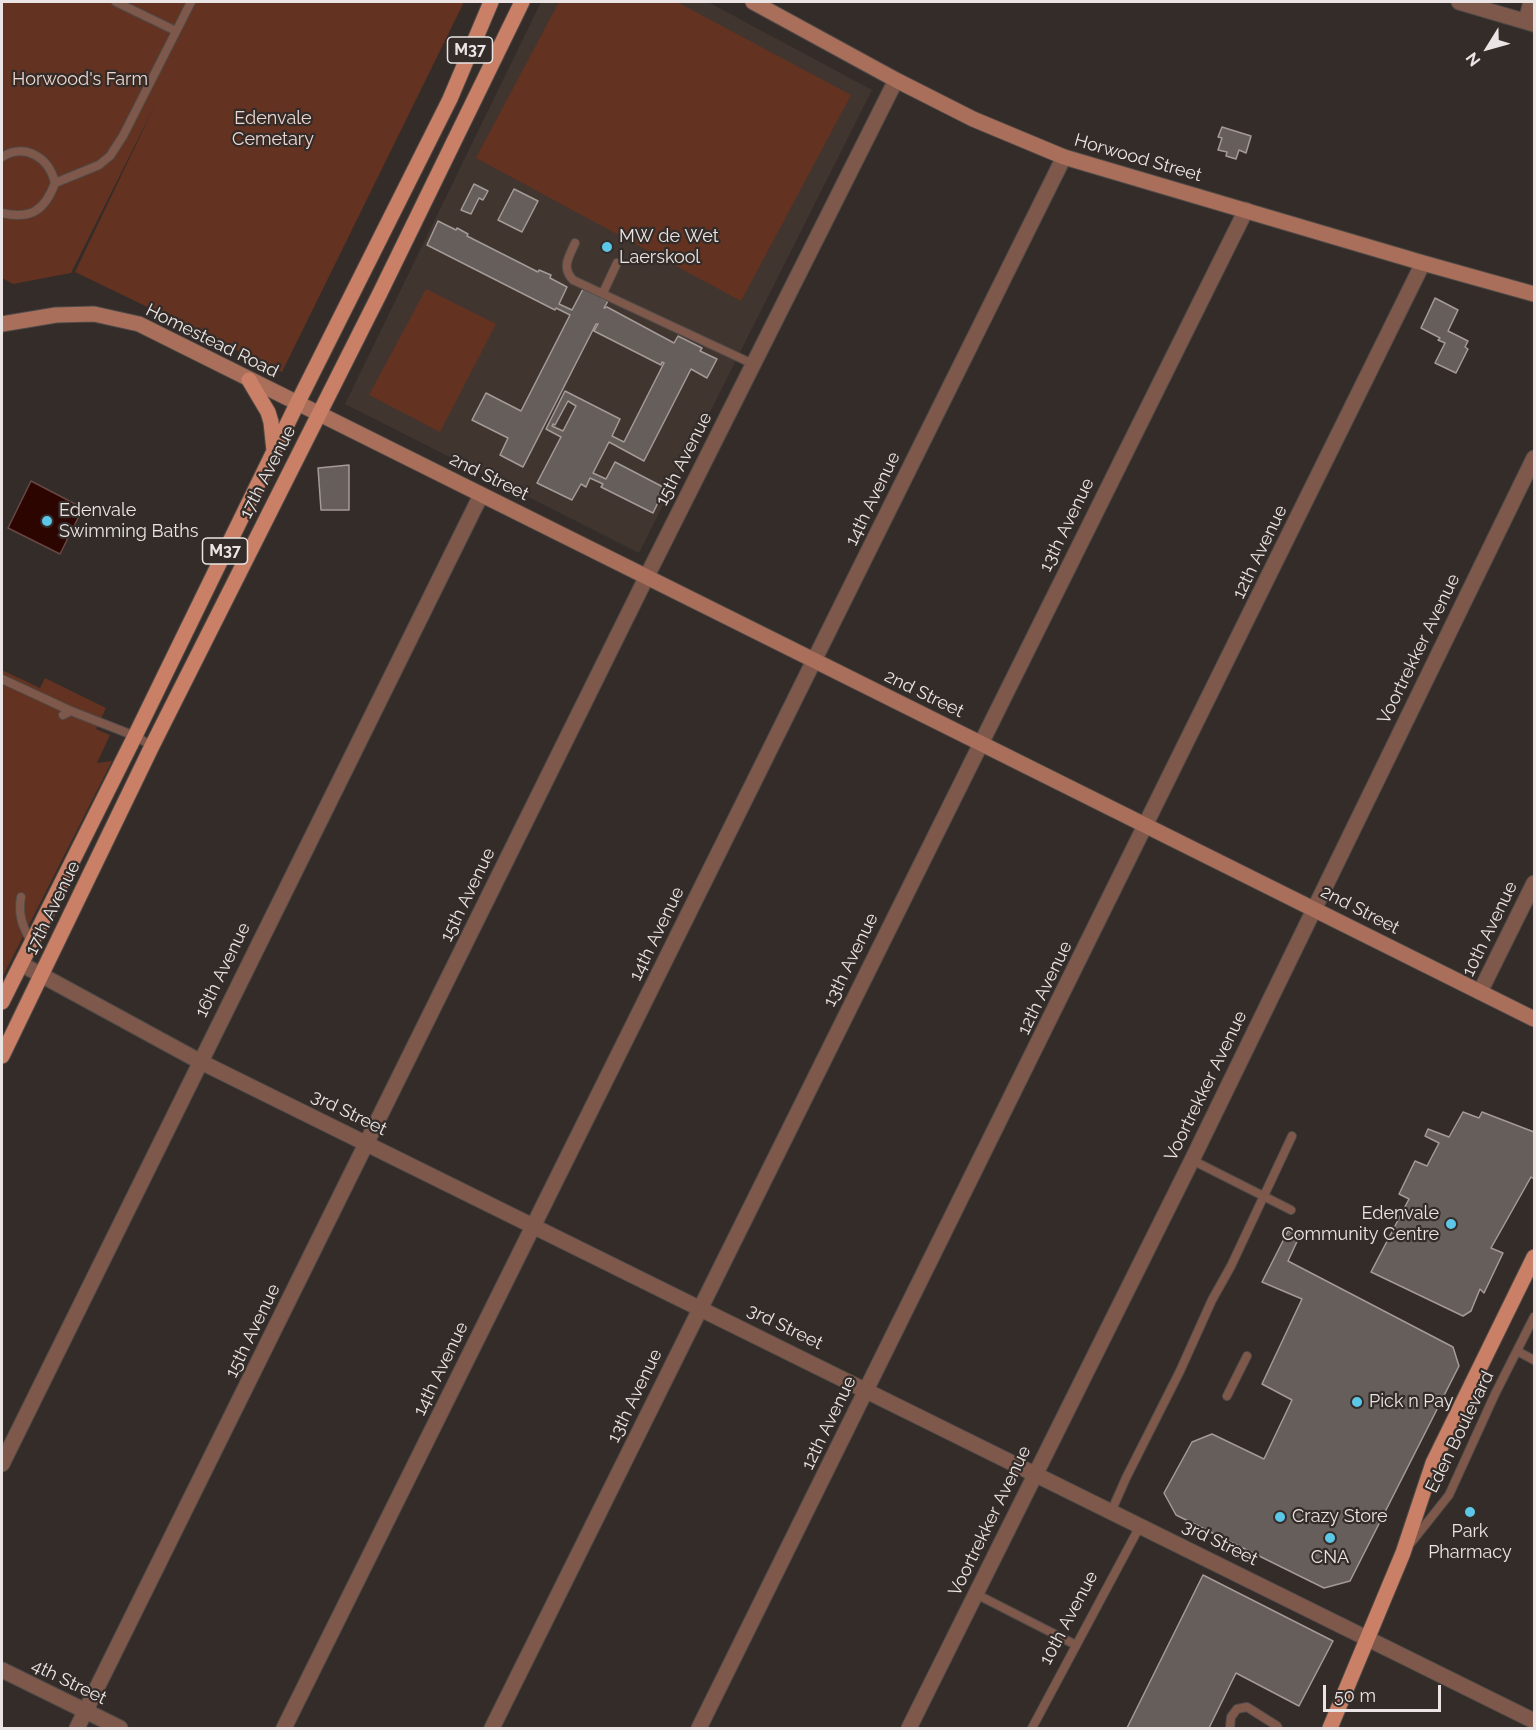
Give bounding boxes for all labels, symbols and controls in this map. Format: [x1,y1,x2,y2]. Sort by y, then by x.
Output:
north arrow [1458,18,1518,78]
road number: M37 [448,37,492,63]
text: N [1462,49,1484,70]
park label: Horwood's Farm [12,69,148,91]
park label: Edenvale Cemetary [232,108,314,150]
street label: Horwood Street [1072,129,1204,187]
place label: MW de Wet Laerskool [619,226,719,268]
marker: MW de Wet Laerskool [600,240,614,254]
street label: Homestead Road [142,300,282,382]
street label: 15th Avenue [651,409,717,509]
street label: 17th Avenue [235,422,301,522]
street label: 2nd Street [446,449,532,505]
street label: 14th Avenue [841,449,905,549]
street label: 13th Avenue [1035,475,1099,575]
place label: Edenvale Swimming Baths [59,500,198,542]
street label: 12th Avenue [1228,502,1292,602]
marker: Edenvale Swimming Baths [40,514,54,528]
road number: M37 [202,538,248,564]
street label: Voortrekker Avenue [1373,570,1465,728]
street label: 2nd Street [881,666,967,722]
street label: 15th Avenue [436,845,500,945]
street label: 17th Avenue [21,858,85,958]
street label: 10th Avenue [1458,878,1522,980]
street label: 2nd Street [1317,881,1403,939]
street label: 14th Avenue [625,884,689,984]
street label: 13th Avenue [819,910,883,1010]
street label: 16th Avenue [191,919,255,1021]
street label: 12th Avenue [1013,938,1077,1038]
street label: Voortrekker Avenue [1160,1007,1252,1165]
street label: 3rd Street [308,1085,390,1141]
place label: Edenvale Community Centre [1281,1203,1439,1246]
marker: Edenvale Community Centre [1444,1217,1458,1231]
street label: 15th Avenue [221,1281,285,1381]
street label: 3rd Street [744,1299,826,1355]
street label: 14th Avenue [409,1319,473,1419]
street label: 13th Avenue [603,1346,667,1446]
street label: Eden Boulevard [1421,1368,1499,1496]
street label: 12th Avenue [797,1373,861,1473]
place label: Pick n Pay [1369,1391,1454,1413]
marker: Pick n Pay [1350,1395,1364,1409]
street label: Voortrekker Avenue [944,1442,1036,1600]
marker: Park Pharmacy [1463,1505,1477,1519]
place label: Crazy Store [1292,1506,1388,1528]
marker: Crazy Store [1273,1510,1287,1524]
street label: 3rd Street [1179,1515,1261,1571]
place label: Park Pharmacy [1428,1521,1512,1564]
marker: CNA [1323,1531,1337,1545]
place label: CNA [1311,1547,1349,1569]
street label: 10th Avenue [1035,1567,1103,1669]
street label: 4th Street [28,1655,110,1709]
scale bar [1326,1673,1444,1711]
text: 50 m [1334,1685,1376,1706]

